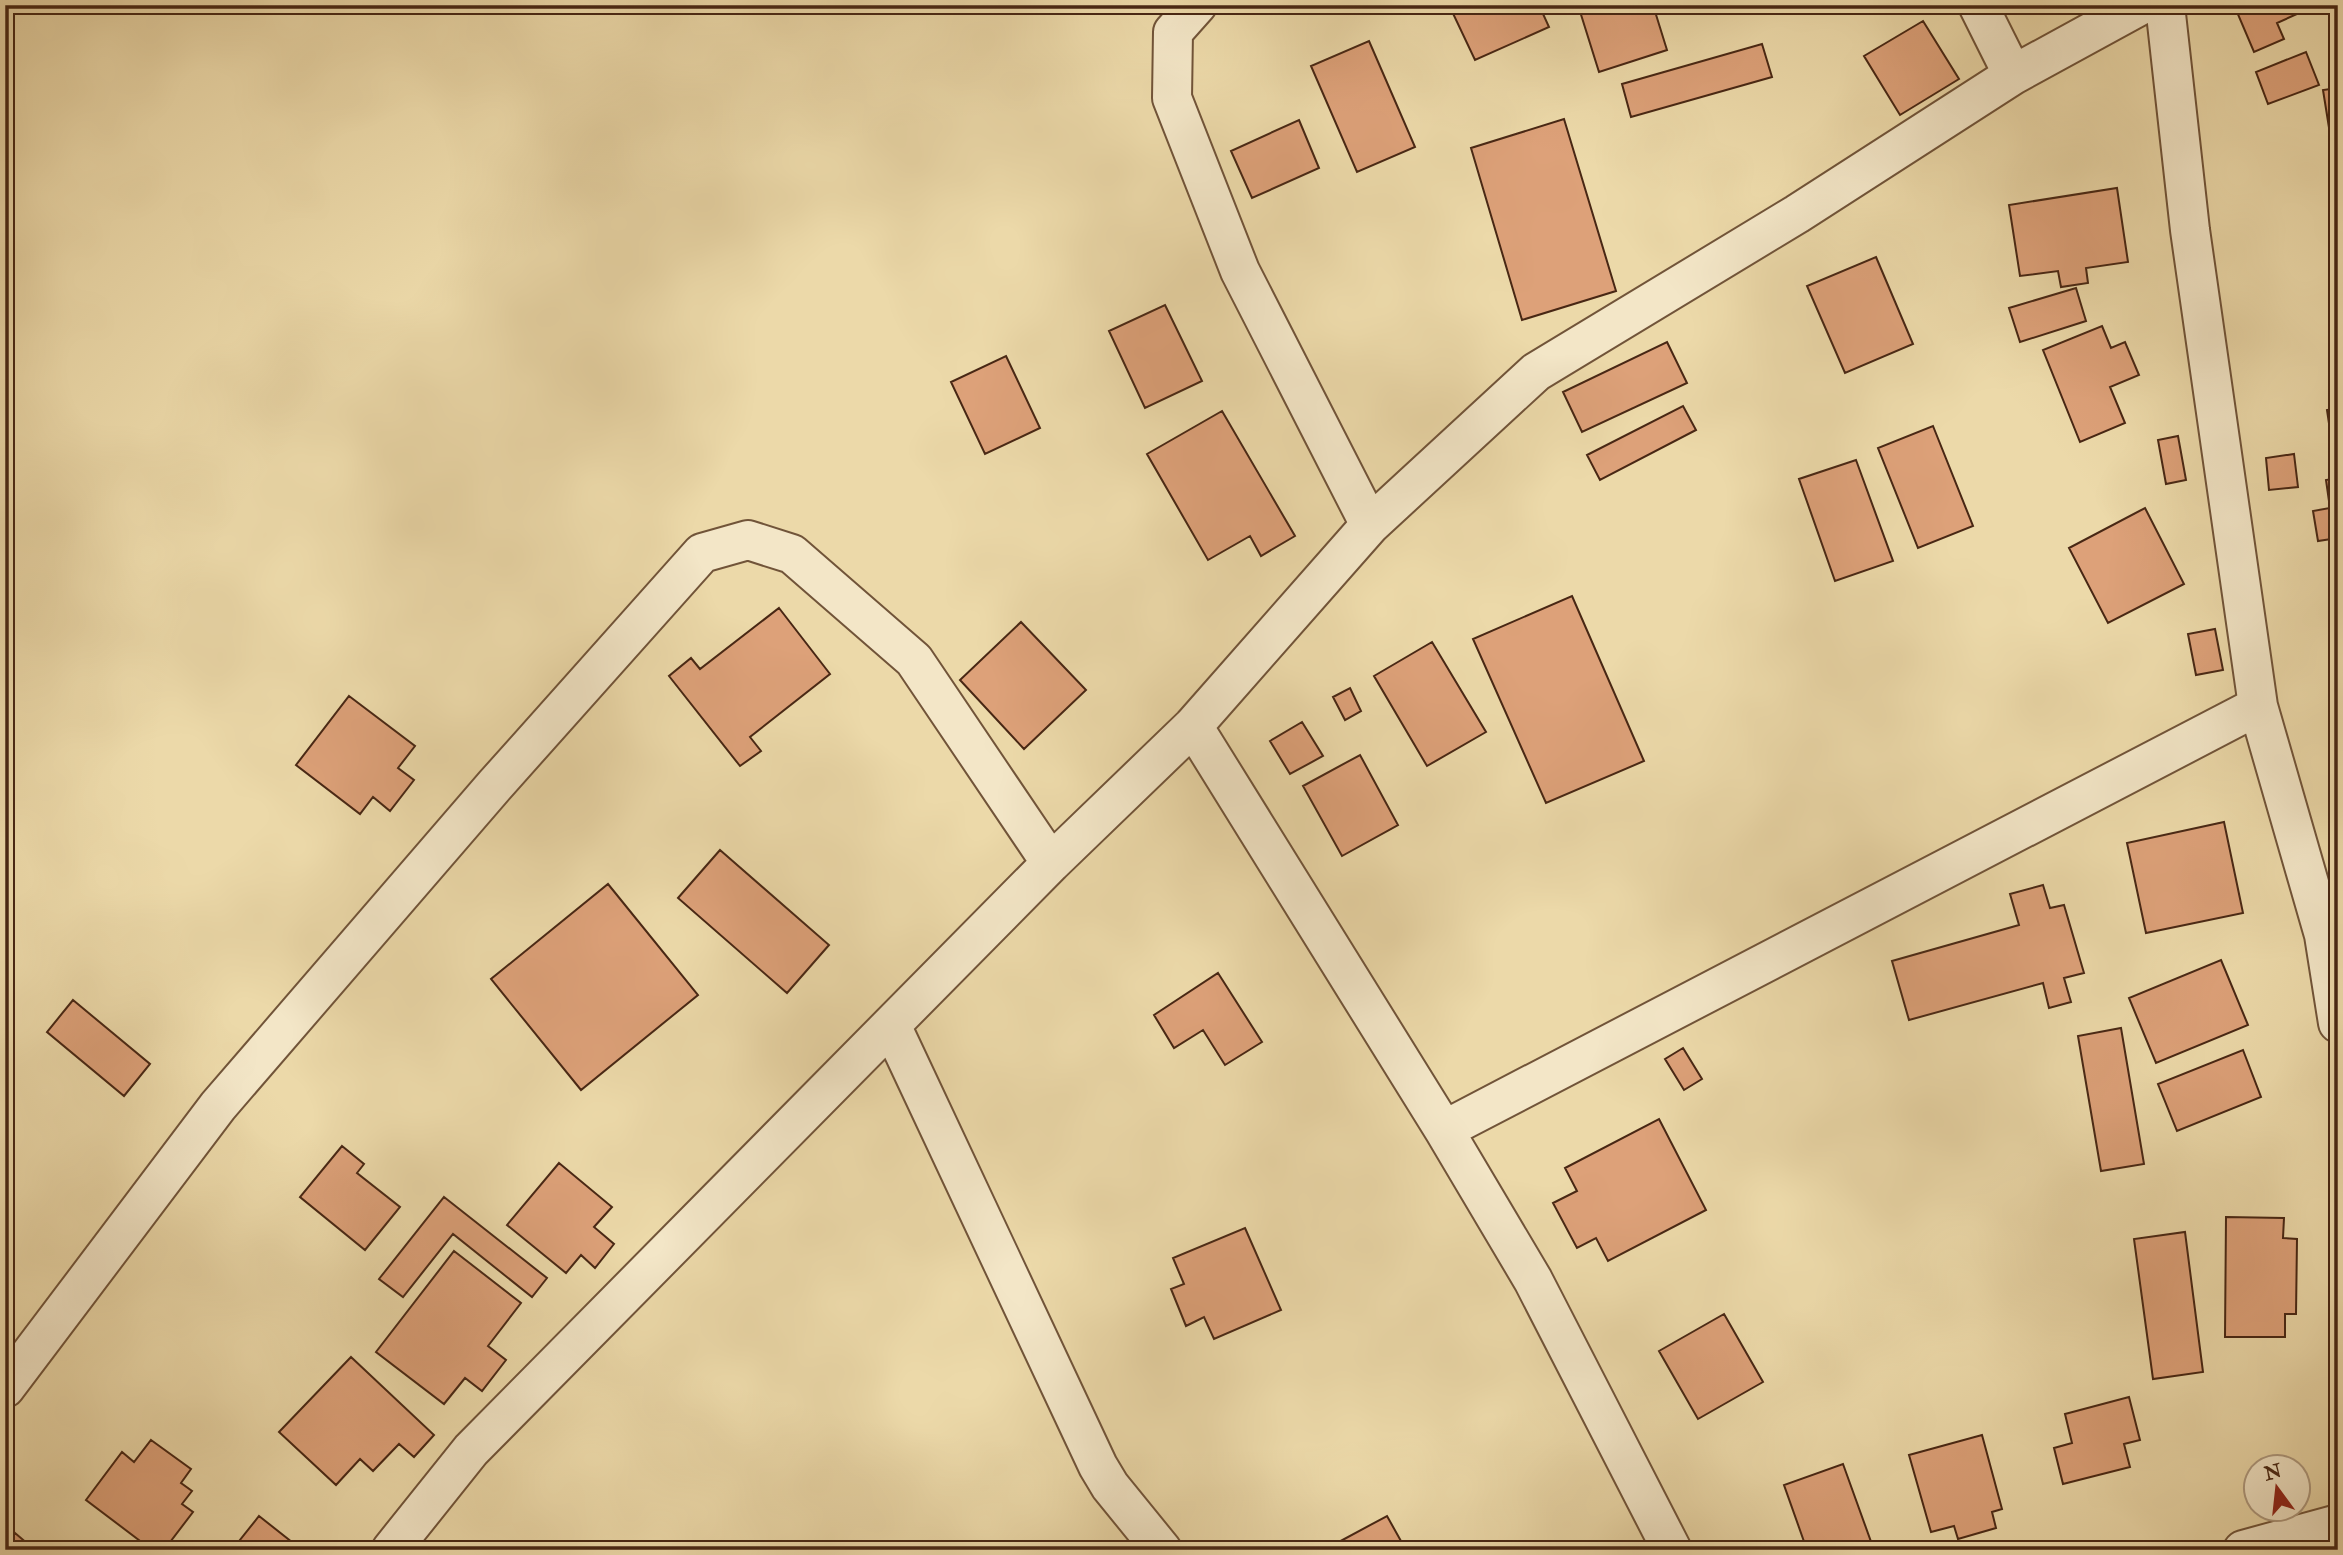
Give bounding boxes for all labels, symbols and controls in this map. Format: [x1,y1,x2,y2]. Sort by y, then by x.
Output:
north arrow [2242,1454,2312,1524]
text: N [2261,1458,2285,1487]

